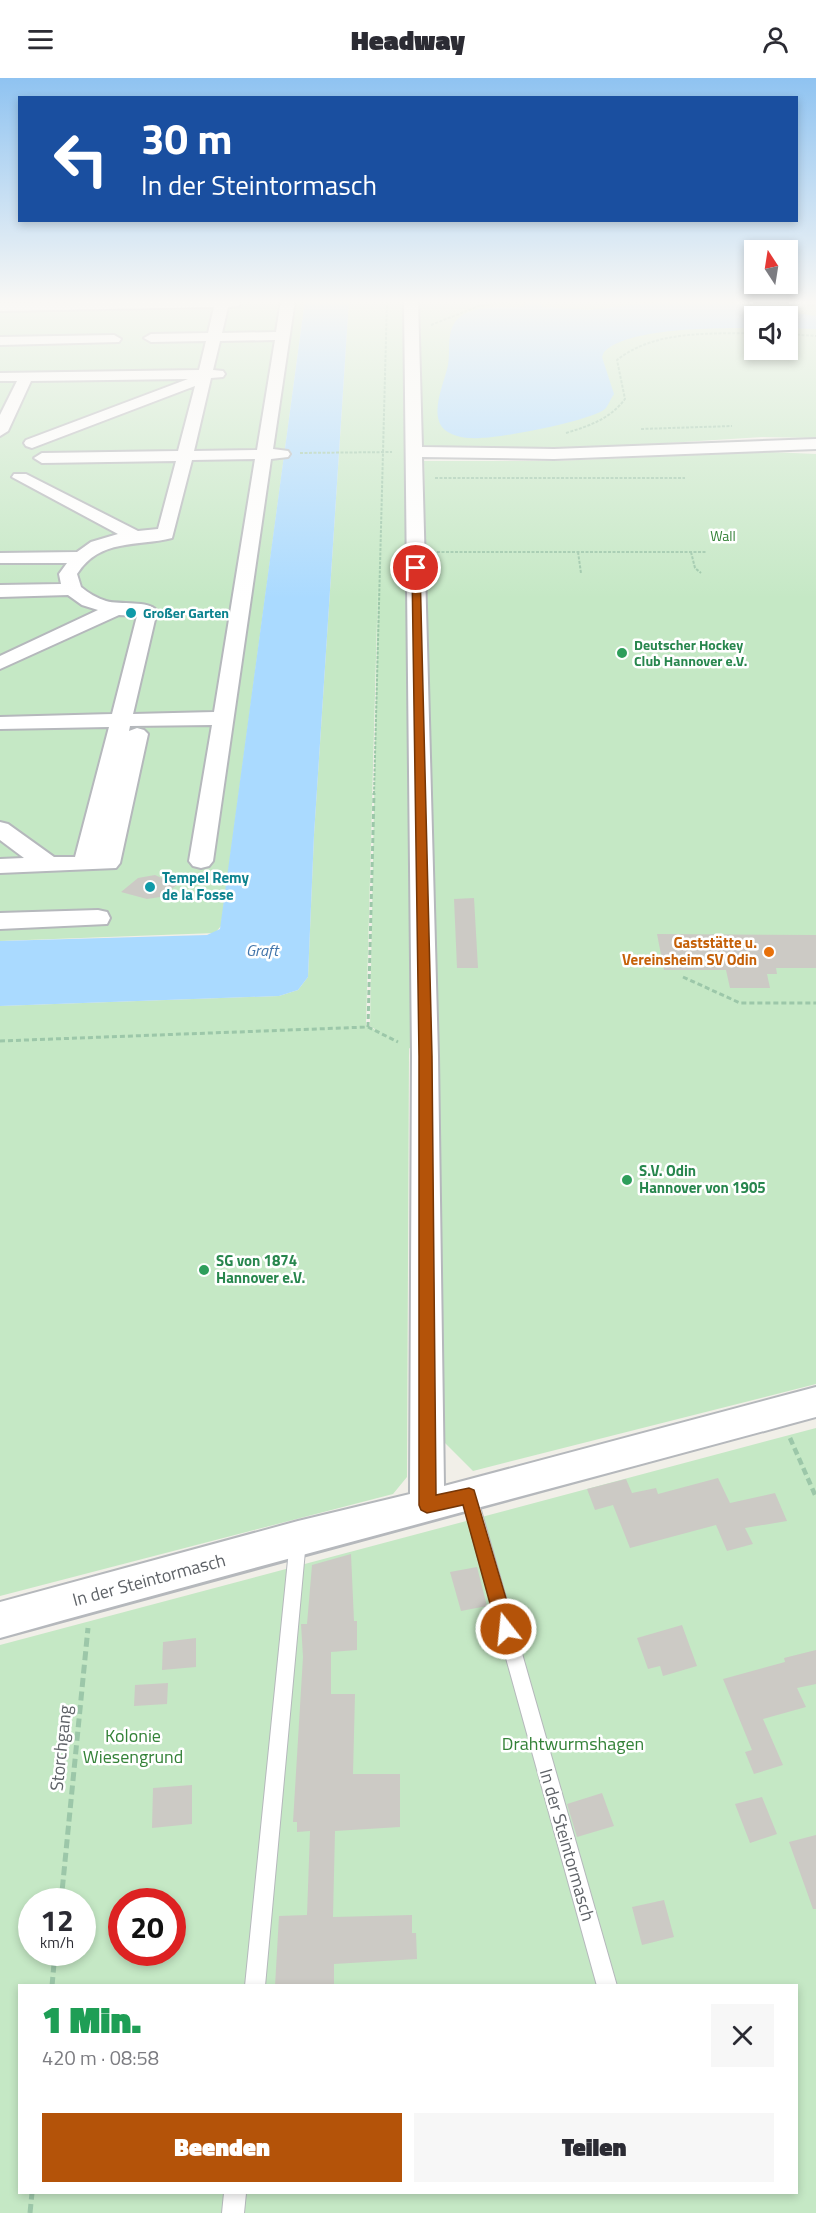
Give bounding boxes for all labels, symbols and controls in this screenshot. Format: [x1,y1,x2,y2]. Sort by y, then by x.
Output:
text: Headway [351,19,465,60]
icon: menu [24,23,57,56]
icon: person [759,23,792,56]
text: 30 m [141,106,233,170]
icon: left [42,120,120,198]
text: In der Steintormasch [141,164,377,205]
north arrow [744,240,798,294]
map controls [744,240,798,360]
button: sound [744,306,798,360]
park label: Wall [710,525,736,546]
pin [390,542,441,593]
icon: arrive [399,551,432,584]
place label: Großer Garten [143,602,229,623]
marker: Großer Garten [124,606,138,620]
place label: Deutscher Hockey Club Hannover e.V. [634,634,747,671]
marker: Deutscher Hockey Club Hannover e.V. [615,646,629,660]
place label: Tempel Remy de la Fosse [162,866,250,906]
marker: Tempel Remy de la Fosse [143,880,157,894]
place label: Gaststätte u. Vereinsheim SV Odin [622,931,757,971]
water label: Graft [246,938,280,962]
marker: Gaststätte u. Vereinsheim SV Odin [762,945,776,959]
place label: S.V. Odin Hannover von 1905 [639,1159,766,1199]
marker: S.V. Odin Hannover von 1905 [620,1173,634,1187]
place label: SG von 1874 Hannover e.V. [216,1249,305,1289]
marker: SG von 1874 Hannover e.V. [197,1263,211,1277]
street label: In der Steintormasch [69,1546,228,1613]
position arrow [474,1597,538,1661]
street label: Storchgang [43,1704,78,1792]
park label: Kolonie Wiesengrund [83,1722,183,1770]
park label: Drahtwurmshagen [502,1730,644,1757]
street label: In der Steintormasch [533,1765,602,1924]
speed limit sign: 20 [108,1888,186,1966]
text: 12 [40,1897,74,1943]
text: km/h [40,1931,74,1954]
text: 1 Min. [42,1992,141,2047]
button: close [711,2004,774,2067]
text: 420 m · 08:58 [42,2042,159,2073]
button: Beenden [42,2113,402,2182]
button: Teilen [414,2113,774,2182]

